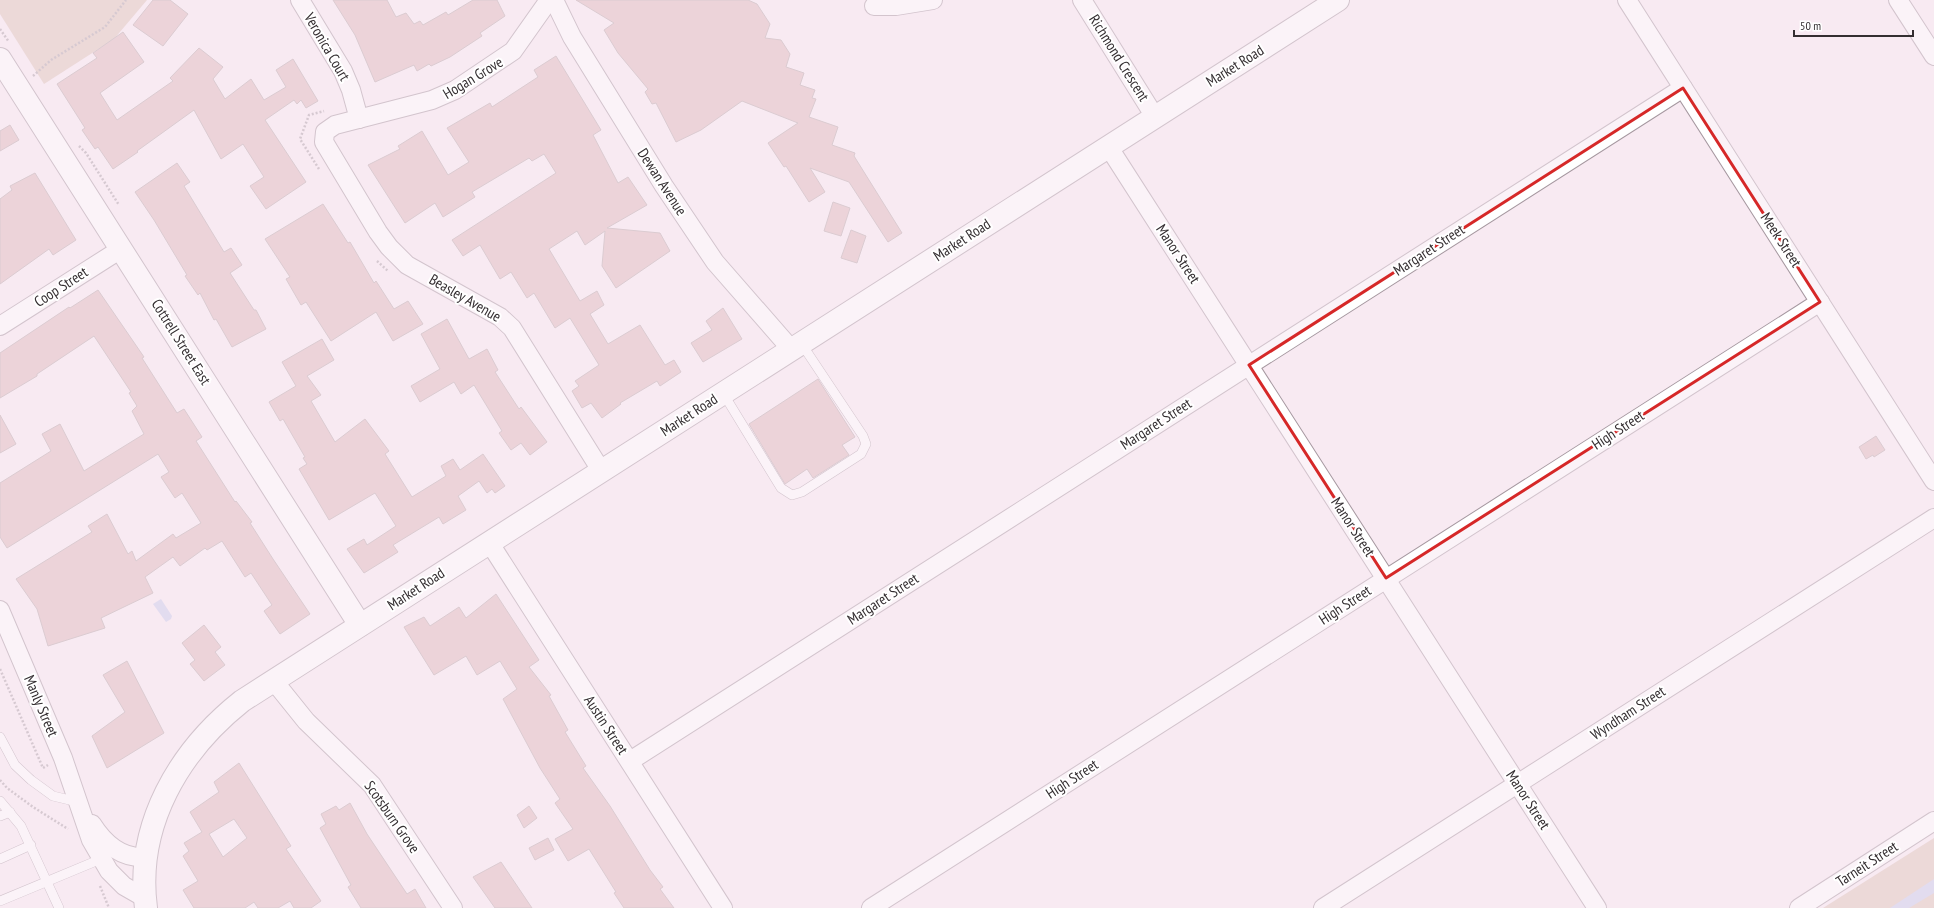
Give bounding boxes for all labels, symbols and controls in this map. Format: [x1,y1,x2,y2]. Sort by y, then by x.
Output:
street label: Veronica Court [300,8,355,84]
street label: Richmond Crescent [1085,11,1154,105]
scale bar [1794,12,1913,38]
text: 50 m [1800,18,1821,33]
street label: Market Road [1202,40,1267,91]
street label: Hogan Grove [439,52,506,103]
street label: Dewan Avenue [634,145,691,219]
street label: Meek Street [1757,209,1806,271]
street label: Market Road [930,214,994,265]
street label: Manor Street [1152,220,1205,287]
street label: Margaret Street [1390,220,1468,280]
street label: Coop Street [30,262,91,311]
street label: Beasley Avenue [426,269,505,326]
street label: Cottrell Street East [148,295,215,388]
street label: Market Road [657,389,721,440]
street label: Margaret Street [1117,394,1195,454]
street label: High Street [1588,406,1647,454]
street label: Manor Street [1327,493,1380,560]
street label: Market Road [384,563,448,614]
street label: Margaret Street [844,569,922,629]
street label: High Street [1315,581,1374,629]
street label: Manly Street [20,672,63,739]
street label: Wyndham Street [1587,681,1669,744]
street label: Austin Street [580,692,633,758]
street label: High Street [1042,755,1101,803]
street label: Manor Street [1502,766,1555,833]
street label: Scotsburn Grove [361,777,424,857]
street label: Tarneit Street [1832,837,1901,891]

